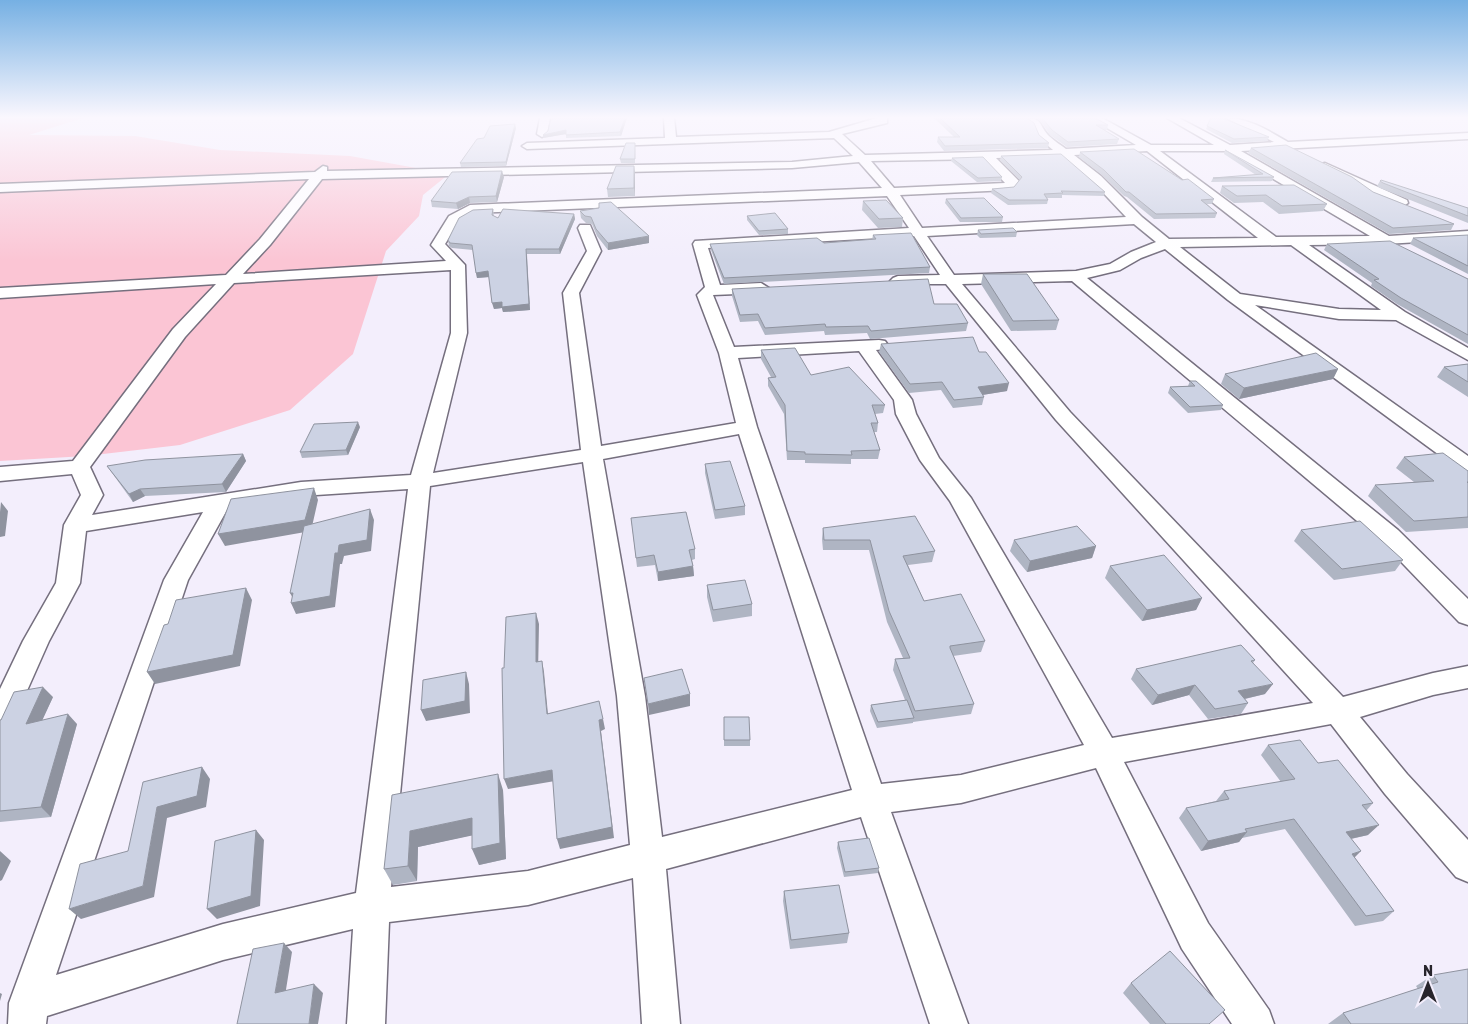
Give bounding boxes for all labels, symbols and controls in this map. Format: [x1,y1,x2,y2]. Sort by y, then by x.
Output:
north arrow [1403,959,1453,1009]
text: N [1423,963,1433,980]

